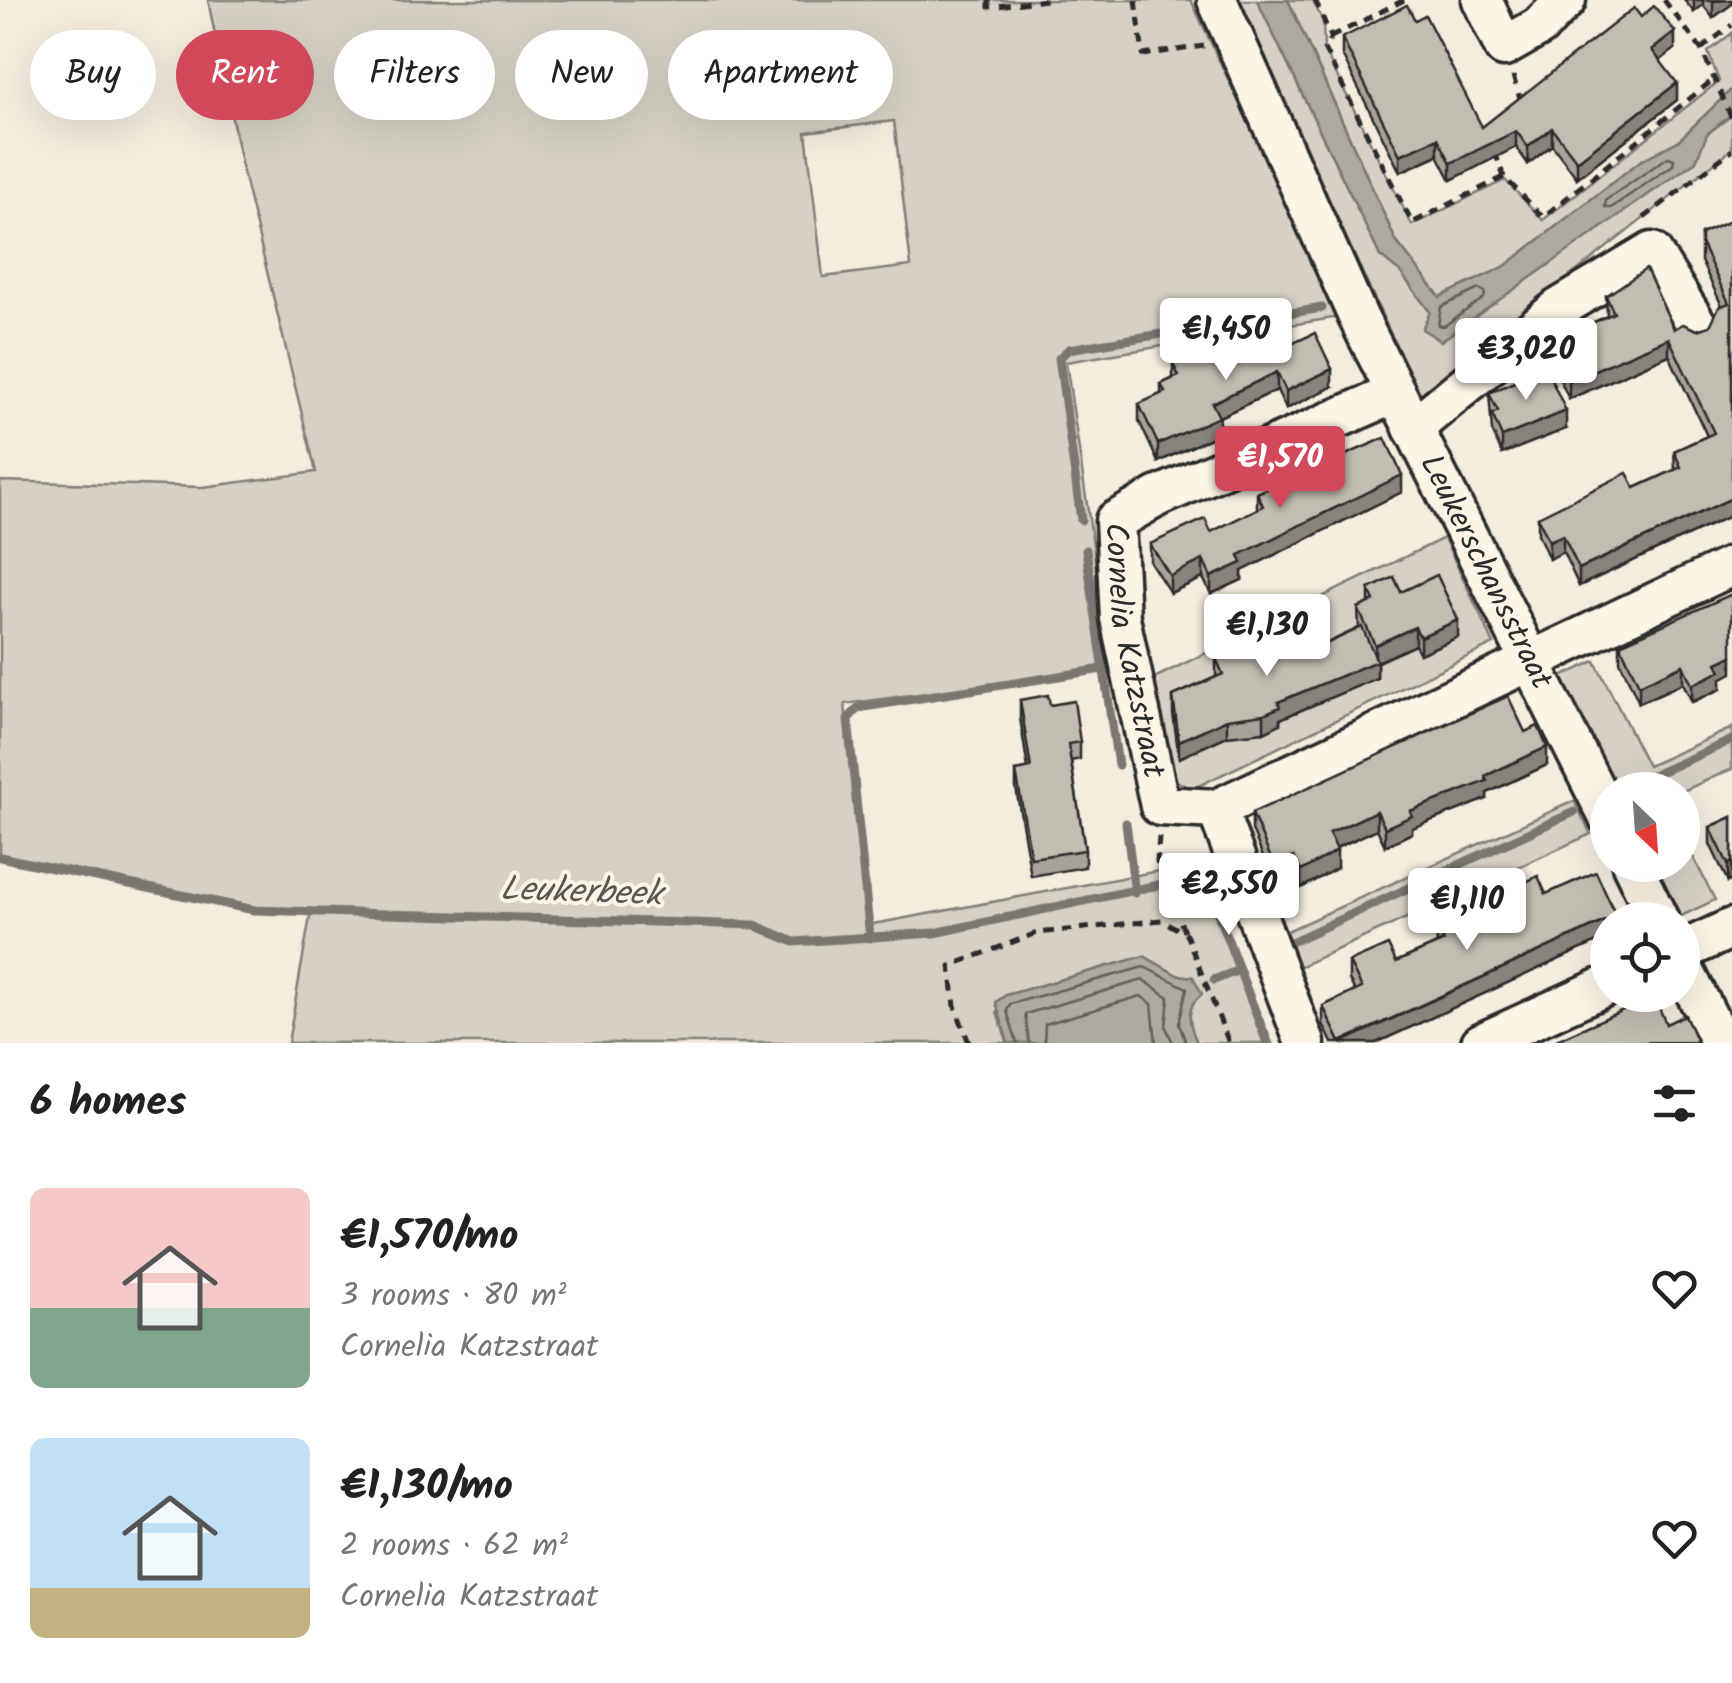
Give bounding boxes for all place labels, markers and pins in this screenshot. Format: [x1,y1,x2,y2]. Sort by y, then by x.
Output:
pin: €1,450 [1145,298,1307,383]
pin: €3,020 [1445,318,1607,403]
pin: €1,570 [1199,426,1361,511]
pin: €1,130 [1186,594,1348,679]
pin: €2,550 [1148,853,1310,938]
pin: €1,110 [1386,868,1548,953]

